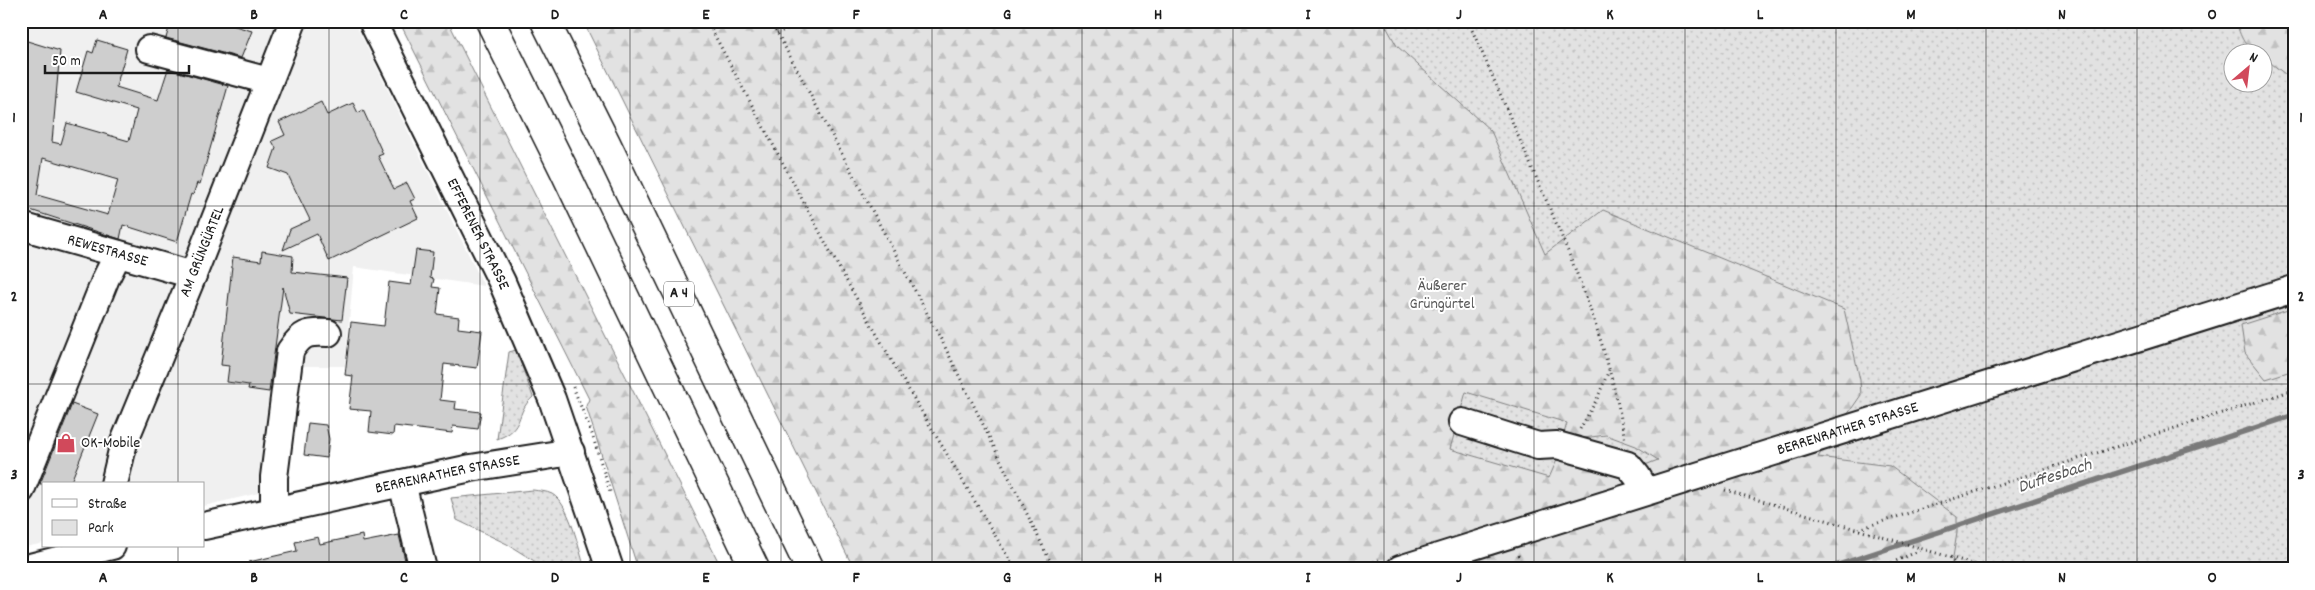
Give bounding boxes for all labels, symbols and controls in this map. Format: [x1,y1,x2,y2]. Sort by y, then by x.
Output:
text: A [99,4,108,27]
text: B [250,4,258,27]
text: C [400,4,408,27]
text: D [551,4,560,27]
text: E [702,4,710,27]
text: F [852,4,860,27]
text: G [1003,4,1011,27]
text: H [1154,4,1162,27]
text: I [1306,4,1312,27]
text: J [1456,4,1462,27]
text: K [1606,4,1614,27]
text: L [1757,4,1764,27]
text: M [1906,4,1916,27]
text: N [2058,4,2066,27]
text: O [2207,4,2217,27]
scale bar [45,42,189,74]
north arrow [2222,42,2272,92]
text: N [2245,48,2261,69]
text: 50 m [52,51,81,73]
text: 1 [12,107,16,130]
text: 1 [2299,107,2303,130]
street label: EFFERENER STRASSE [441,174,516,294]
street label: AM GRÜNGÜRTEL [174,202,231,301]
street label: REWESTRASSE [65,228,151,273]
park label: Äußerer Grüngürtel [1410,275,1475,316]
road number: A 4 [664,282,694,306]
text: 2 [11,286,18,309]
text: 2 [2298,286,2305,309]
street label: BERRENRATHER STRASSE [1774,396,1922,462]
shop icon: OK-Mobile [55,432,77,454]
place label: OK-Mobile [81,432,140,455]
street label: BERRENRATHER STRASSE [373,449,522,500]
water label: Duffesbach [2015,453,2096,501]
text: 3 [10,464,18,487]
text: 3 [2297,464,2305,487]
legend [42,482,205,548]
text: Straße [88,494,127,516]
text: Park [88,518,114,540]
text: A [99,567,108,590]
text: B [250,567,258,590]
text: C [400,567,408,590]
text: D [551,567,560,590]
text: E [702,567,710,590]
text: F [852,567,860,590]
text: G [1003,567,1011,590]
text: H [1154,567,1162,590]
text: I [1306,567,1312,590]
text: J [1456,567,1462,590]
text: K [1606,567,1614,590]
text: L [1757,567,1764,590]
text: M [1906,567,1916,590]
text: N [2058,567,2066,590]
text: O [2207,567,2217,590]

